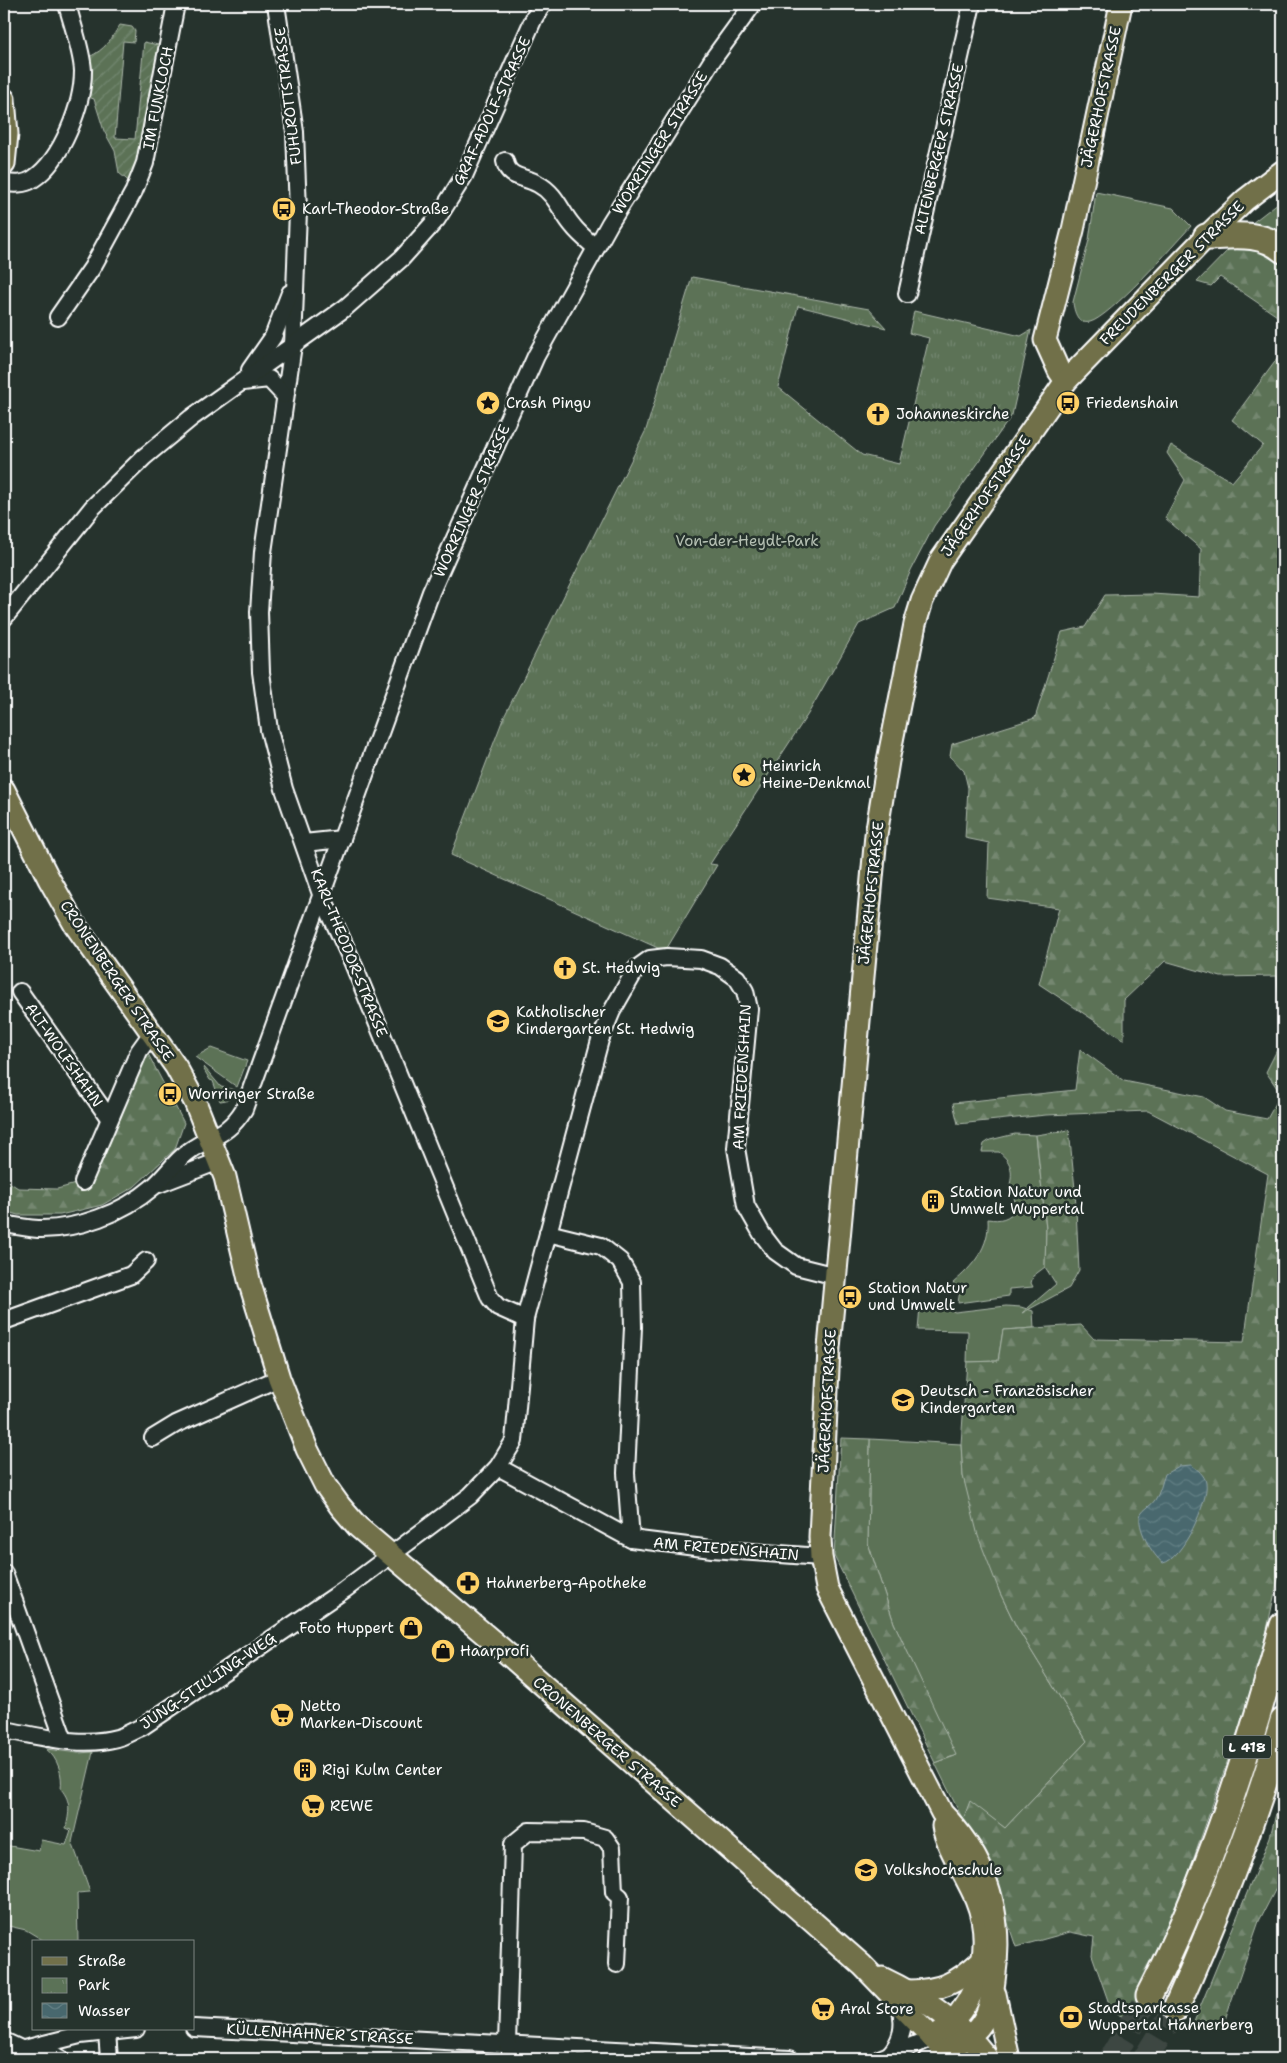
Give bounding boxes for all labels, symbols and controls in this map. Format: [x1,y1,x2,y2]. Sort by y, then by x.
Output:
street label: JÄGERHOFSTRASSE [1076,25,1126,169]
street label: FUHLROTTSTRASSE [270,26,306,166]
street label: GRAF-ADOLF-STRASSE [449,33,535,189]
street label: IM FUNKLOCH [138,45,178,151]
street label: ALTENBERGER STRASSE [910,62,968,236]
street label: WORRINGER STRASSE [608,68,712,218]
bus stop icon: Karl-Theodor-Straße [271,196,297,222]
street label: FREUDENBERGER STRASSE [1095,196,1249,350]
place label: Karl-Theodor-Straße [302,199,449,219]
place icon: Crash Pingu [475,390,501,416]
bus stop icon: Friedenshain [1055,390,1081,416]
place label: Crash Pingu [506,393,591,413]
place label: Friedenshain [1086,393,1178,413]
church icon: Johanneskirche [865,401,891,427]
place label: Johanneskirche [896,404,1010,424]
street label: WORRINGER STRASSE [429,421,515,581]
street label: JÄGERHOFSTRASSE [937,431,1035,561]
park label: Von-der-Heydt-Park [675,531,819,551]
place label: Heinrich Heine-Denkmal [762,756,871,793]
place icon: Heinrich Heine-Denkmal [731,762,757,788]
street label: JÄGERHOFSTRASSE [854,820,888,966]
street label: KARL-THEODOR-STRASSE [306,866,392,1040]
street label: CRONENBERGER STRASSE [56,897,178,1065]
church icon: St. Hedwig [552,955,578,981]
place label: St. Hedwig [582,958,660,978]
street label: ALT-WOLFSHAHN [21,999,107,1111]
place label: Katholischer Kindergarten St. Hedwig [516,1002,694,1039]
street label: AM FRIEDENSHAIN [728,1004,756,1150]
school or university icon: Katholischer Kindergarten St. Hedwig [485,1008,511,1034]
bus stop icon: Worringer Straße [157,1081,183,1107]
place label: Worringer Straße [188,1084,315,1104]
place label: Station Natur und Umwelt Wuppertal [950,1182,1085,1219]
building icon: Station Natur und Umwelt Wuppertal [920,1188,946,1214]
place label: Station Natur und Umwelt [868,1278,967,1315]
bus stop icon: Station Natur und Umwelt [837,1284,863,1310]
street label: JÄGERHOFSTRASSE [813,1329,841,1473]
place label: Deutsch - Französischer Kindergarten [920,1381,1094,1418]
school or university icon: Deutsch - Französischer Kindergarten [890,1387,916,1413]
street label: AM FRIEDENSHAIN [652,1533,800,1565]
pharmacy icon: Hahnerberg-Apotheke [455,1570,481,1596]
place label: Hahnerberg-Apotheke [486,1573,647,1593]
shop icon: Foto Huppert [398,1615,424,1641]
place label: Foto Huppert [299,1618,394,1638]
street label: JUNG-STILLING-WEG [136,1628,280,1734]
shop icon: Haarprofi [430,1638,456,1664]
place label: Haarprofi [460,1641,530,1661]
street label: CRONENBERGER STRASSE [529,1672,685,1812]
place label: Netto Marken-Discount [300,1696,423,1733]
supermarket icon: Netto Marken-Discount [269,1702,295,1728]
road number: L 418 [1223,1735,1271,1758]
building icon: Rigi Kulm Center [292,1757,318,1783]
place label: Rigi Kulm Center [322,1760,443,1780]
supermarket icon: REWE [300,1793,326,1819]
place label: REWE [330,1796,373,1816]
school or university icon: Volkshochschule [853,1857,879,1883]
place label: Volkshochschule [884,1860,1002,1880]
legend [32,1940,195,2030]
text: Straße [78,1951,126,1971]
text: Park [78,1975,110,1995]
supermarket icon: Aral Store [810,1996,836,2022]
place label: Stadtsparkasse Wuppertal Hahnerberg [1088,1998,1253,2035]
place label: Aral Store [840,1999,914,2019]
text: Wasser [78,2001,131,2021]
bank icon: Stadtsparkasse Wuppertal Hahnerberg [1058,2004,1084,2030]
street label: KÜLLENHAHNER STRASSE [226,2019,414,2049]

